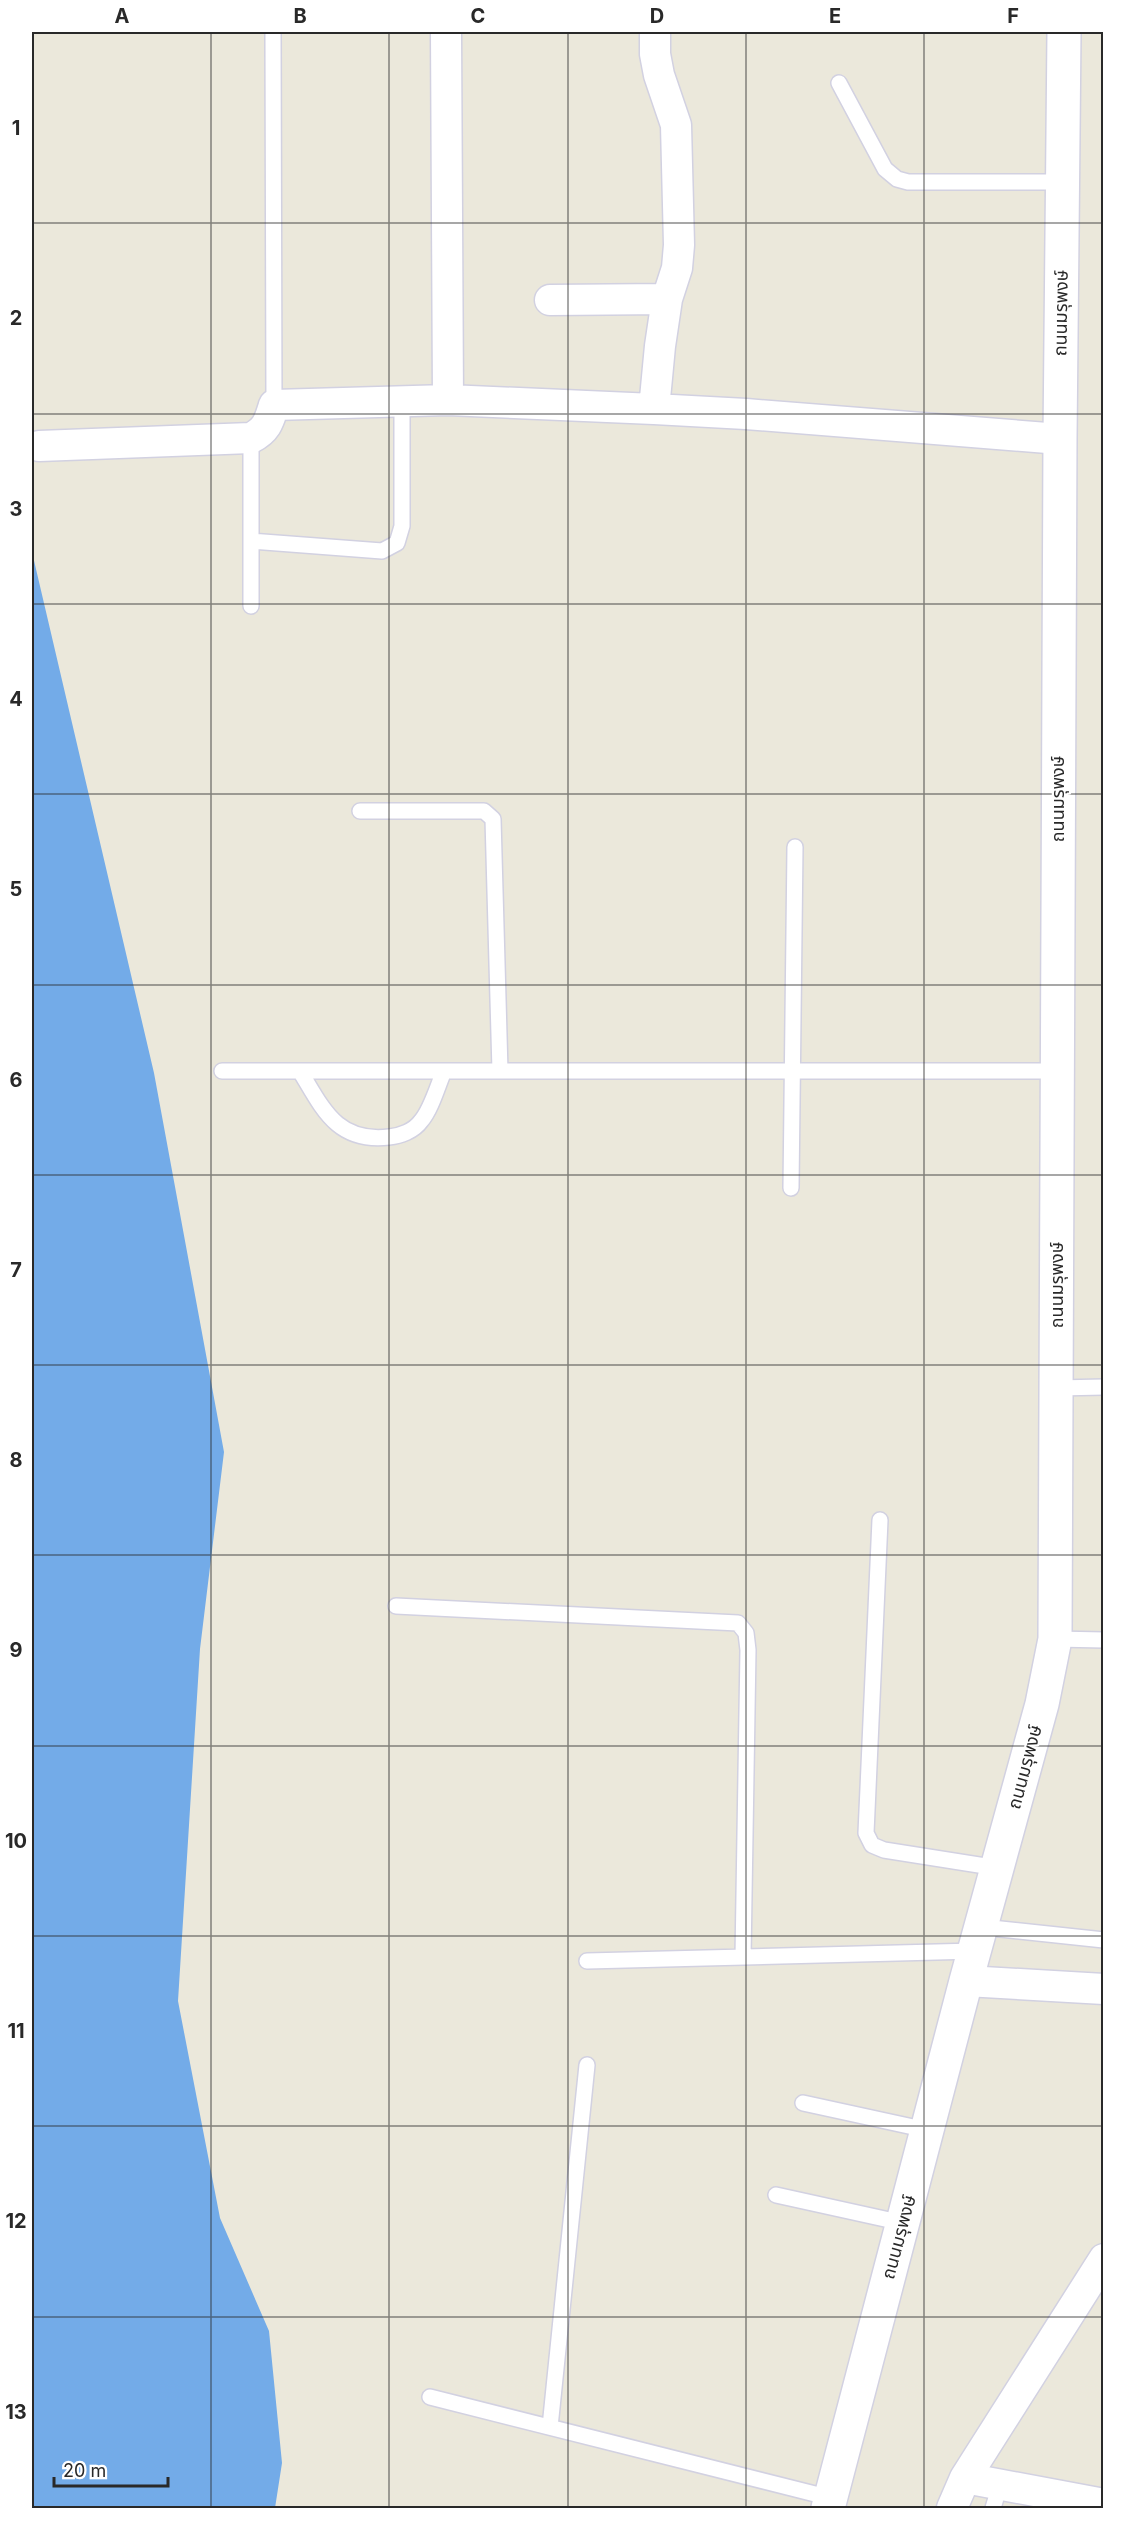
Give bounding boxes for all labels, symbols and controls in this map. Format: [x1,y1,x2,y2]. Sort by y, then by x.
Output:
text: A [115,4,130,28]
text: B [293,4,307,28]
text: C [471,4,485,28]
text: D [650,4,664,28]
text: E [829,4,841,28]
text: F [1007,4,1019,28]
text: 1 [12,116,20,140]
street label: ถนนมรุพงษ์ [1049,270,1073,356]
text: 2 [10,306,22,330]
text: 3 [10,497,22,521]
text: 4 [9,687,23,711]
street label: ถนนมรุพงษ์ [1047,756,1069,842]
text: 5 [10,877,22,901]
text: 6 [10,1068,23,1092]
street label: ถนนมรุพงษ์ [1046,1242,1068,1328]
text: 7 [10,1258,22,1282]
text: 8 [9,1448,23,1472]
text: 9 [10,1638,23,1662]
street label: ถนนมรุพงษ์ [1003,1722,1047,1812]
text: 10 [5,1829,27,1853]
text: 11 [7,2019,25,2043]
street label: ถนนมรุพงษ์ [877,2192,921,2282]
text: 12 [5,2209,27,2233]
text: 13 [5,2400,27,2424]
scale bar [54,2450,168,2488]
text: 20 m [63,2460,106,2481]

